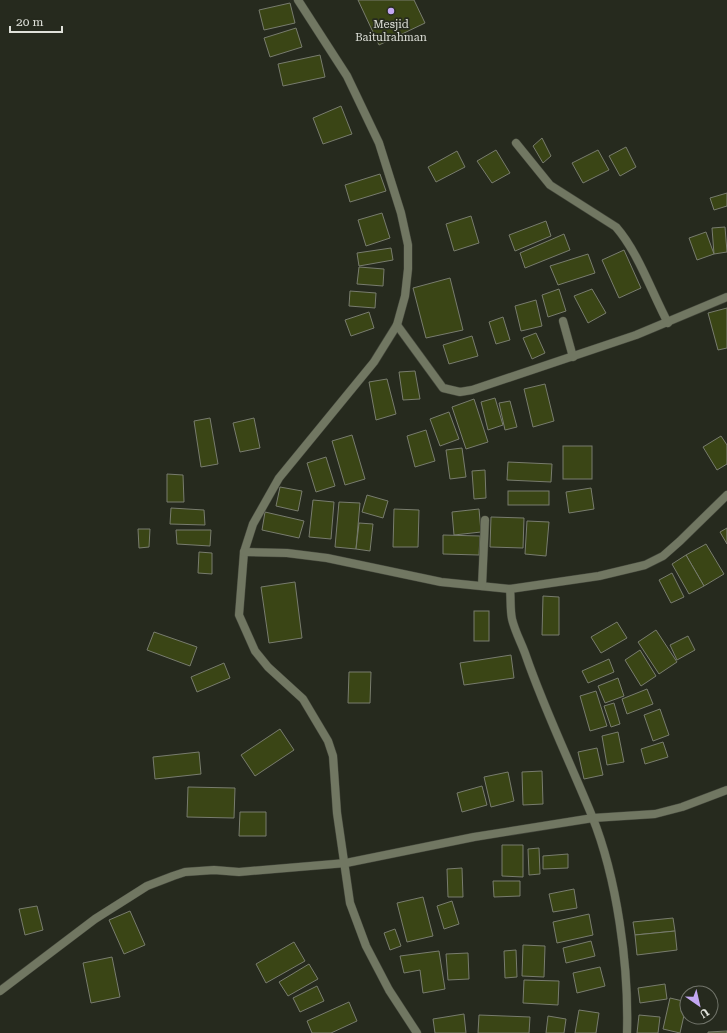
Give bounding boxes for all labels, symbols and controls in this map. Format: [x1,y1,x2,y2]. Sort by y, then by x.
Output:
marker: Mesjid Baitulrahman [386,6,396,16]
scale bar [10,8,62,34]
text: 20 m [16,15,43,29]
place label: Mesjid Baitulrahman [355,18,427,44]
north arrow [679,985,719,1025]
text: U [697,1005,711,1021]

